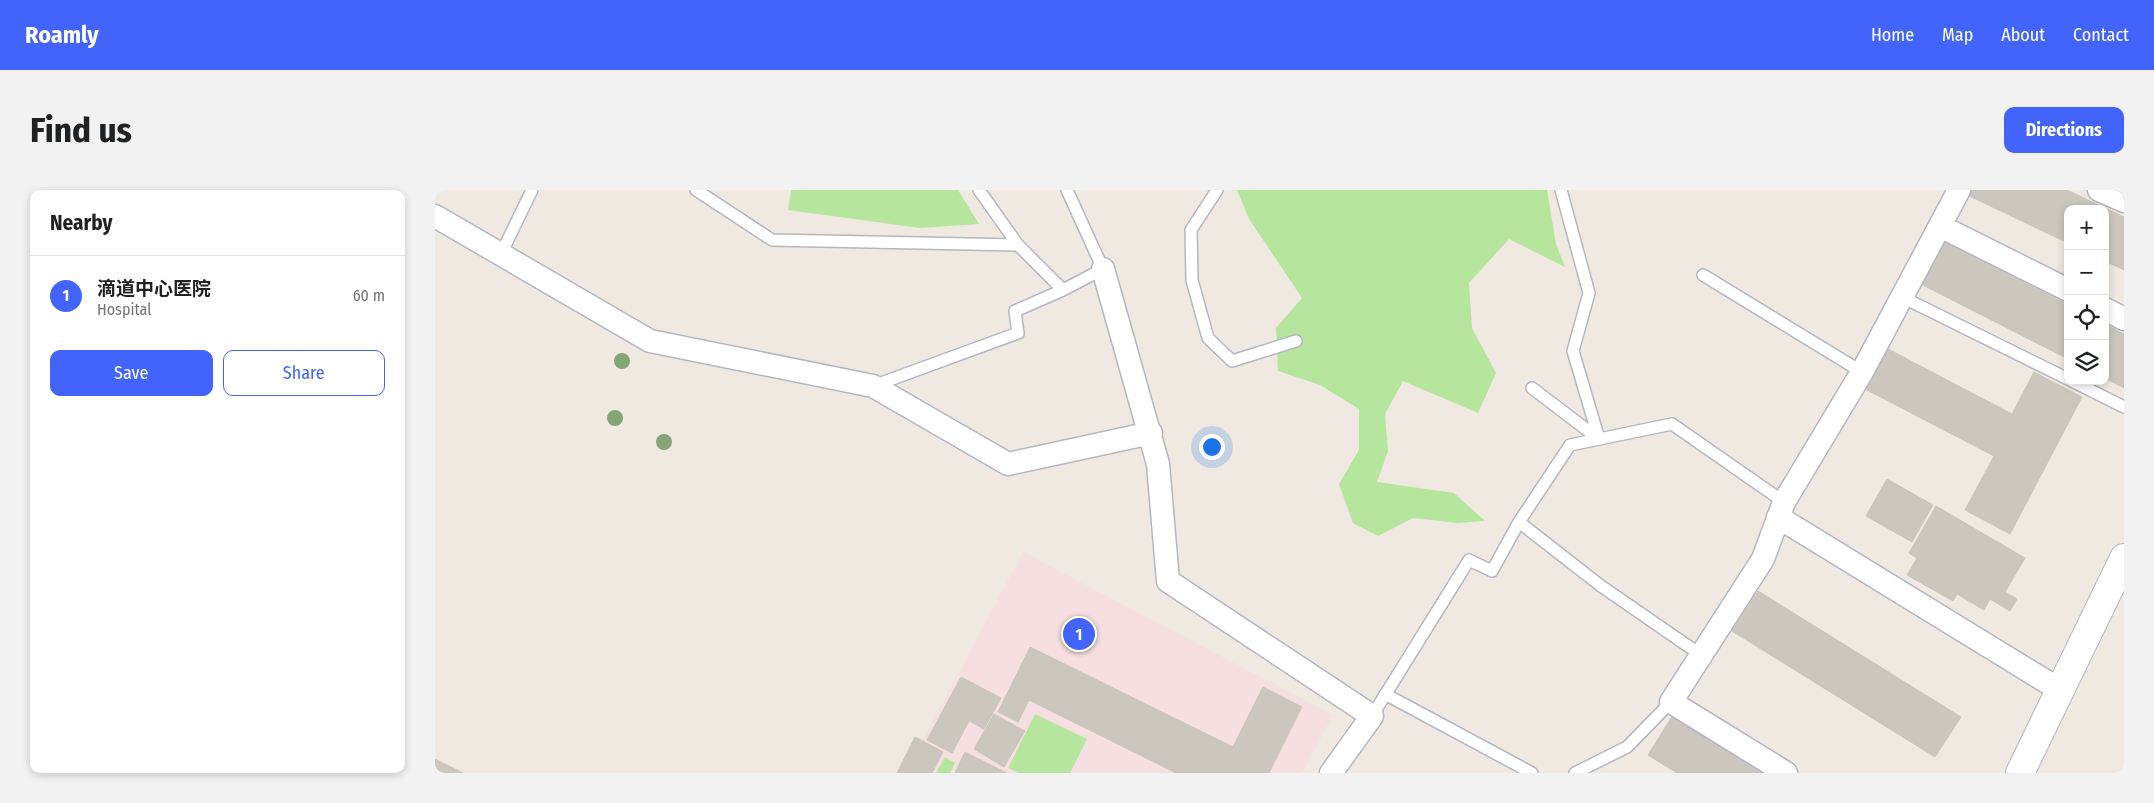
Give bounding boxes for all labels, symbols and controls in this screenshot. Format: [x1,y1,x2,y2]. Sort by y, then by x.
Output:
text: Roamly [25,21,99,49]
text: Home [1871,24,1914,46]
text: Map [1942,24,1973,46]
text: About [2001,24,2045,46]
text: Contact [2073,24,2129,46]
button: Directions [2004,107,2124,153]
text: Find us [30,109,132,151]
map controls [2064,205,2109,385]
button: + [2064,205,2109,250]
text: Nearby [50,210,112,236]
button: − [2064,250,2109,295]
text: 滴道中心医院 [97,277,211,300]
text: 1 [63,286,69,305]
text: 60 m [353,286,385,305]
button: locate [2064,295,2109,340]
text: Hospital [97,300,152,319]
button: layers [2064,340,2109,385]
button: Save [50,350,213,396]
button: Share [223,350,385,396]
your location [1199,434,1225,460]
pin: 1 [1063,615,1095,653]

